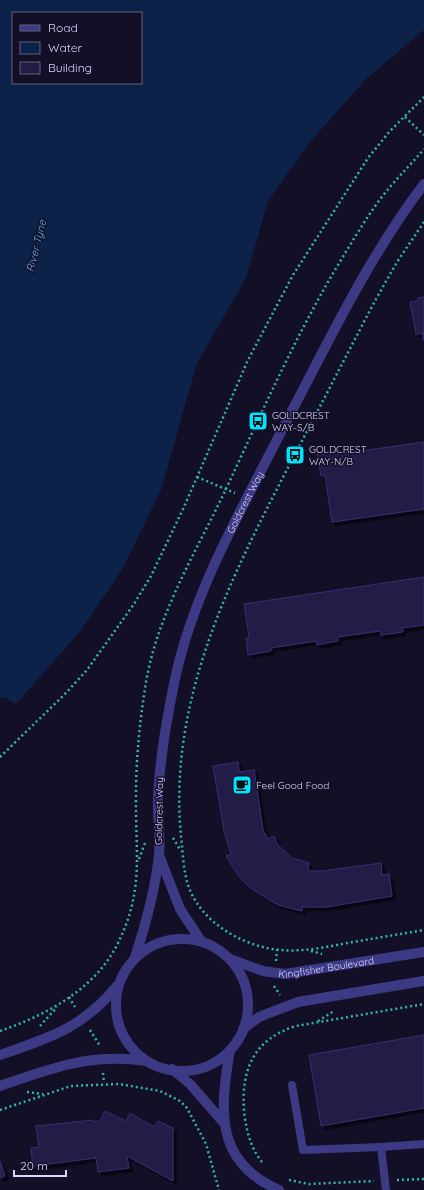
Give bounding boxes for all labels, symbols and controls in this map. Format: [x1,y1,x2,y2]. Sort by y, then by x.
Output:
legend [12,12,142,84]
text: Road [48,20,78,35]
text: Water [48,40,83,55]
text: Building [48,60,92,75]
water label: River Tyne [23,218,49,274]
place label: GOLDCREST WAY-S/B [272,409,330,434]
bus stop icon: GOLDCREST WAY-S/B [247,410,269,432]
place label: GOLDCREST WAY-N/B [309,443,367,468]
bus stop icon: GOLDCREST WAY-N/B [284,444,306,466]
street label: Goldcrest Way [224,469,266,535]
cafe icon: Feel Good Food [231,774,253,796]
street label: Goldcrest Way [152,777,166,845]
place label: Feel Good Food [256,779,329,792]
street label: Kingfisher Boulevard [278,954,375,981]
scale bar [14,1152,66,1178]
text: 20 m [20,1158,48,1173]

